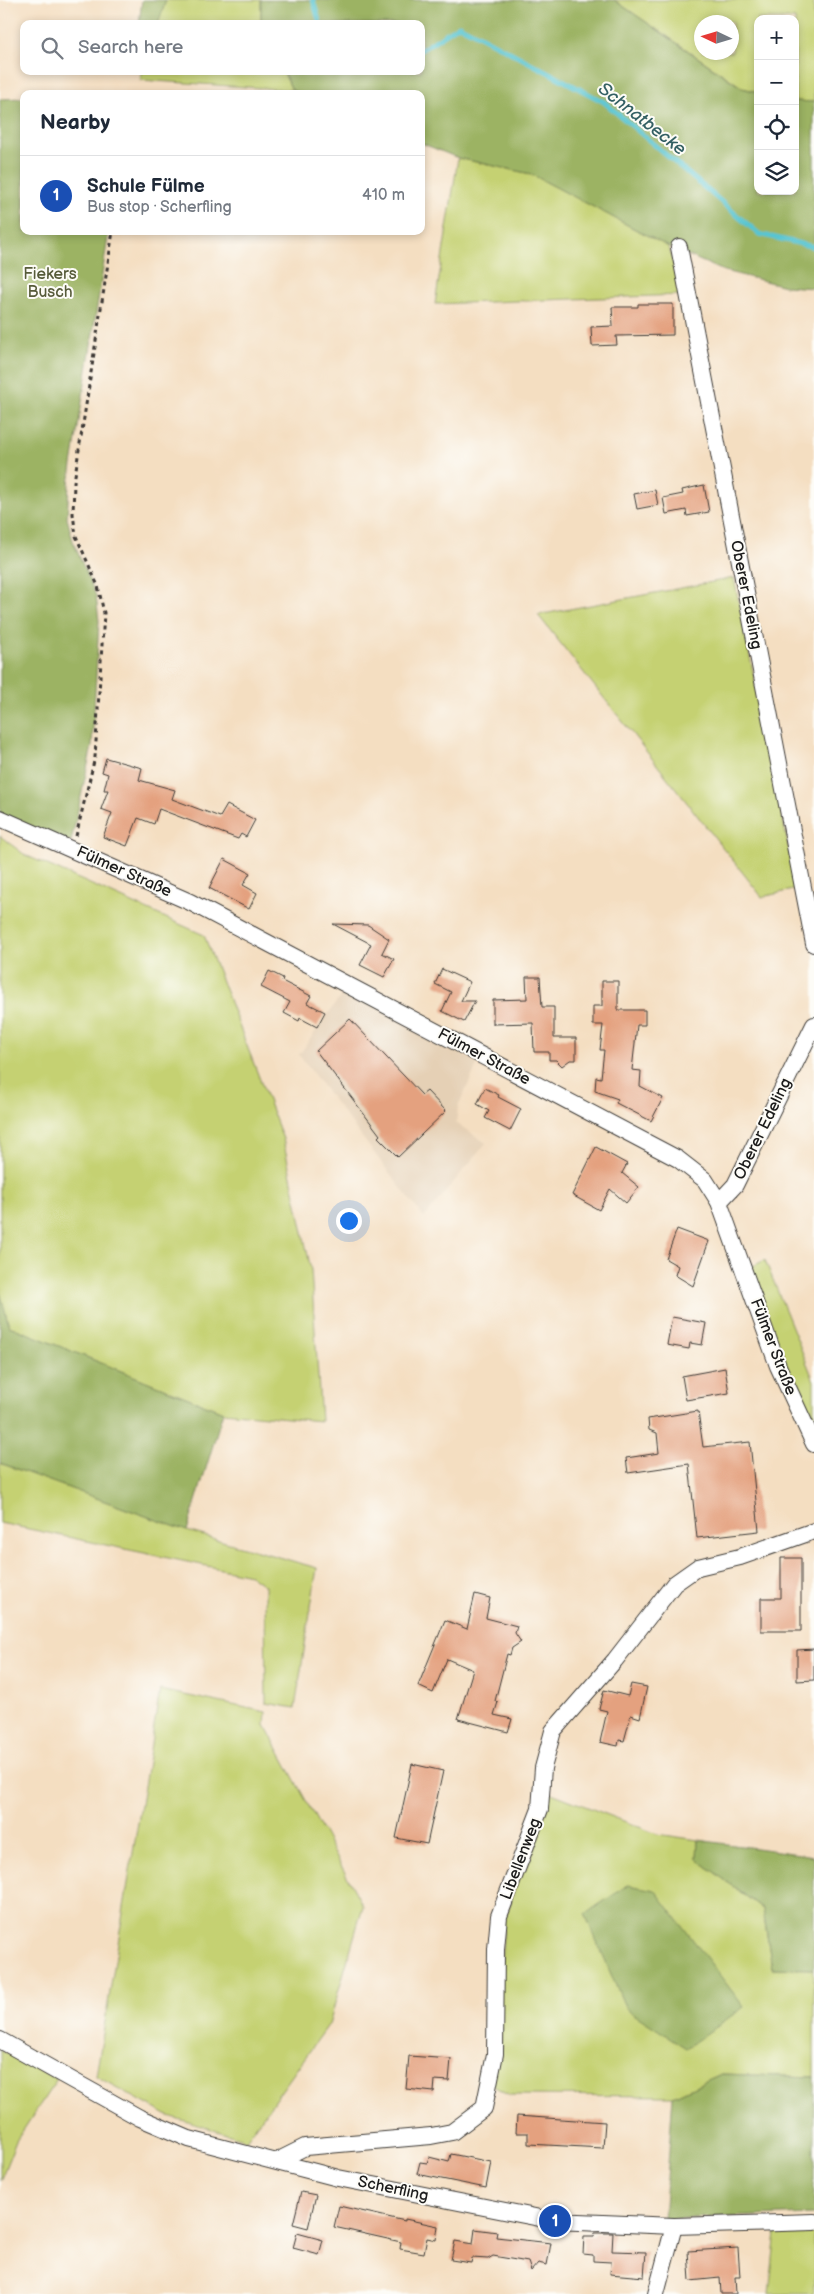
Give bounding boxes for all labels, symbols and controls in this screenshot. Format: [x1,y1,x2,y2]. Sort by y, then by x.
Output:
north arrow [694,15,739,60]
map controls [754,15,799,195]
button: + [754,15,799,60]
search box [20,20,425,75]
icon: search [38,34,66,62]
text: Search here [78,36,183,59]
button: − [754,60,799,105]
water label: Schnatbecke [594,78,690,160]
button: locate [754,105,799,150]
text: Nearby [40,110,110,135]
button: layers [754,150,799,195]
text: Schule Fülme [87,175,205,198]
text: 1 [53,186,59,205]
text: 410 m [362,186,405,205]
text: Bus stop · Scherfling [87,198,232,217]
park label: Fiekers Busch [23,265,77,302]
street label: Oberer Edeling [726,539,766,651]
street label: Fülmer Straße [74,843,175,902]
street label: Fülmer Straße [435,1025,534,1090]
street label: Oberer Edeling [730,1075,796,1183]
your location [336,1208,362,1234]
street label: Fülmer Straße [746,1296,800,1398]
street label: Libellenweg [497,1815,545,1903]
street label: Scherfling [356,2172,430,2206]
pin: 1 [539,2202,571,2240]

